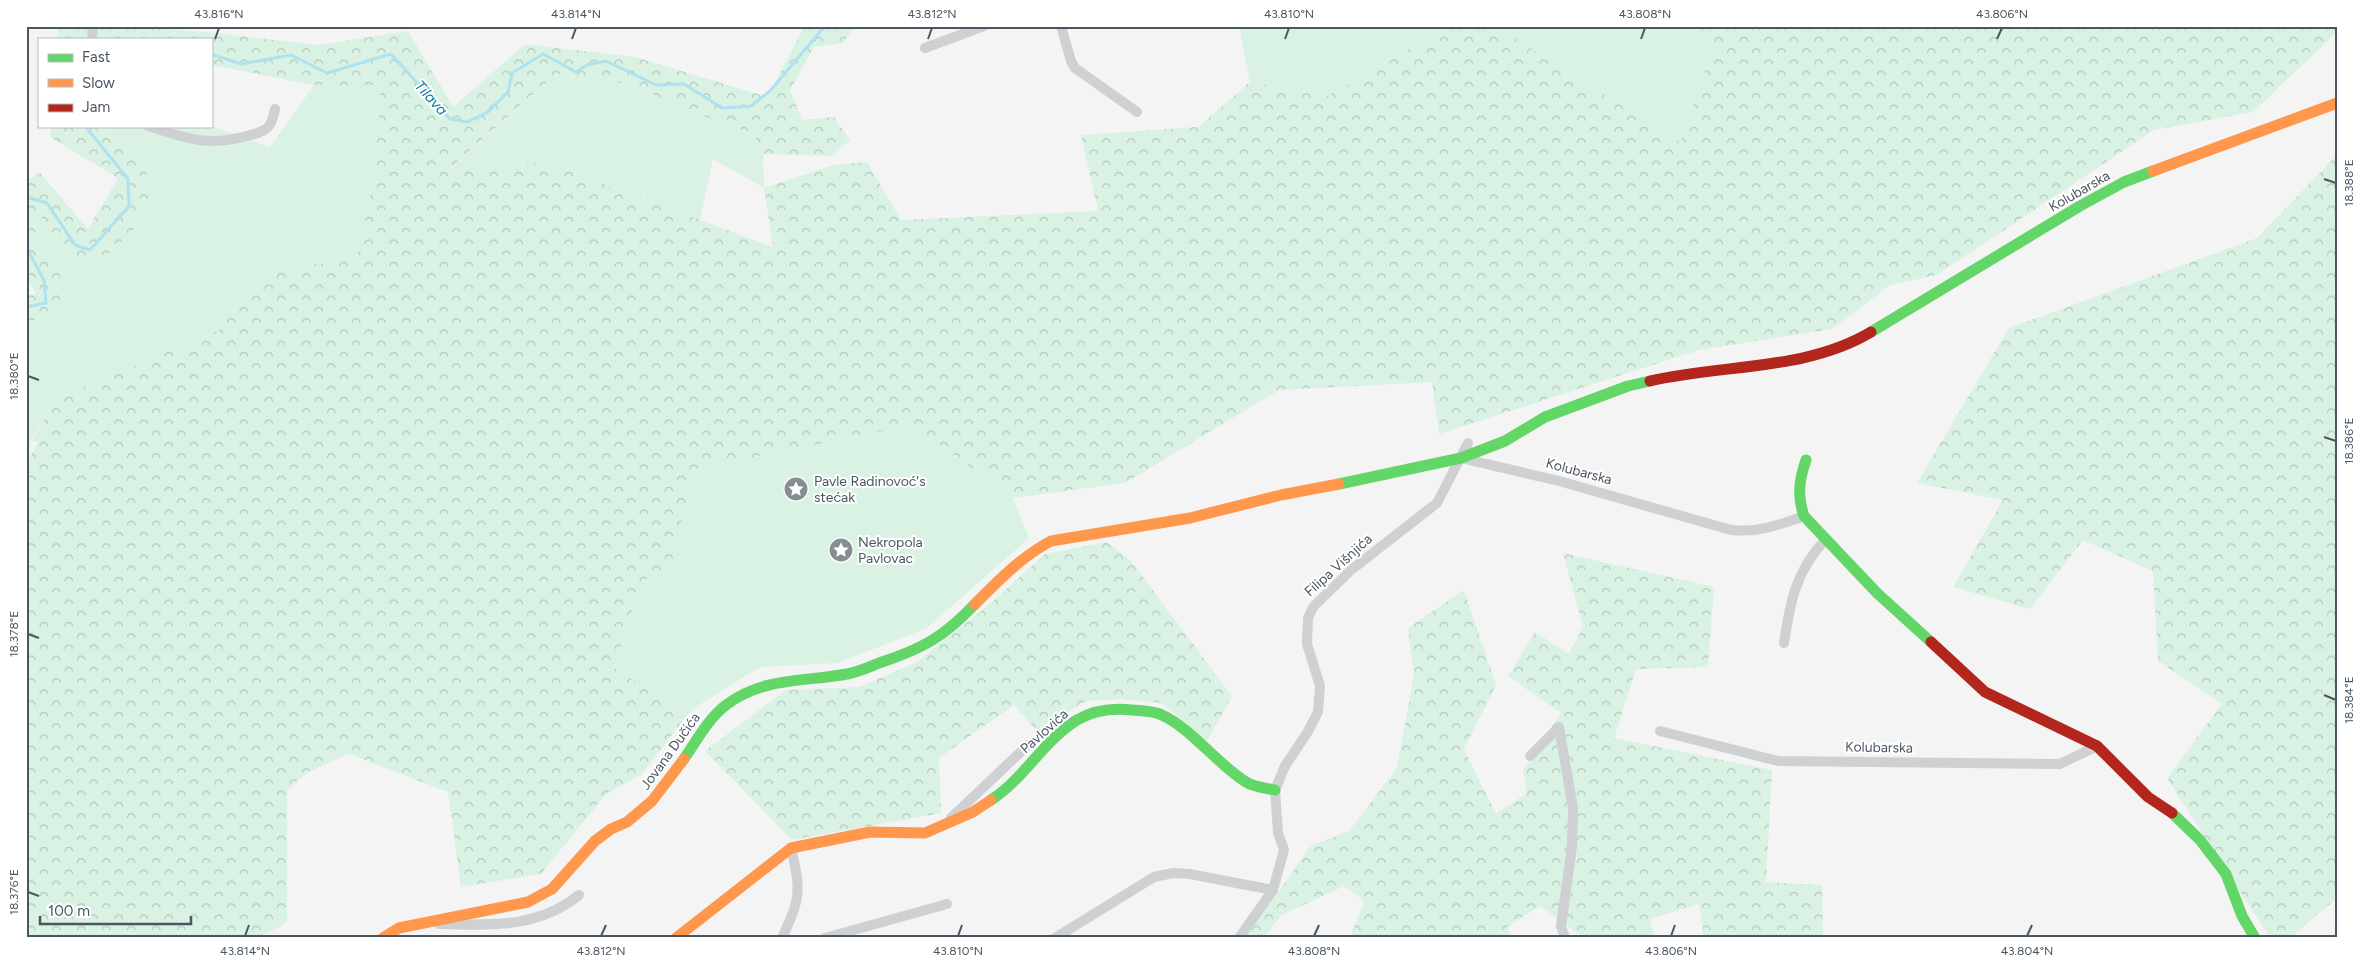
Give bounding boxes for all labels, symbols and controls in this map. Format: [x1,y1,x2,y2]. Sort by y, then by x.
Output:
text: 43.816°N [194,7,244,21]
text: 43.814°N [551,7,601,21]
text: 43.812°N [907,7,957,21]
text: 43.810°N [1264,7,1314,21]
text: 43.808°N [1619,7,1671,21]
text: 43.806°N [1976,7,2028,21]
legend [38,38,212,128]
text: Fast [82,48,111,66]
text: Slow [82,74,115,92]
water label: Tilava [411,77,451,119]
text: Jam [82,98,110,116]
text: 18.388°E [2342,159,2356,207]
street label: Kolubarska [2046,167,2113,216]
text: 18.380°E [7,352,21,400]
text: 18.386°E [2342,417,2356,465]
street label: Kolubarska [1544,454,1614,488]
place label: Pavle Radinovoć's stećak [814,473,926,506]
place icon: Pavle Radinovoć's stećak [783,476,809,502]
street label: Filipa Višnjića [1301,531,1376,600]
place label: Nekropola Pavlovac [858,534,923,567]
place icon: Nekropola Pavlovac [828,537,854,563]
text: 18.378°E [7,611,21,657]
text: 18.384°E [2342,676,2356,724]
street label: Pavlovića [1017,705,1072,757]
street label: Jovana Dučića [637,710,704,793]
street label: Kolubarska [1845,738,1913,757]
text: 18.376°E [7,869,21,915]
scale bar [40,894,191,926]
text: 100 m [48,902,90,920]
text: 43.814°N [220,944,270,958]
text: 43.812°N [576,944,626,958]
text: 43.810°N [933,944,983,958]
text: 43.808°N [1288,944,1340,958]
text: 43.806°N [1645,944,1697,958]
text: 43.804°N [2001,944,2053,958]

